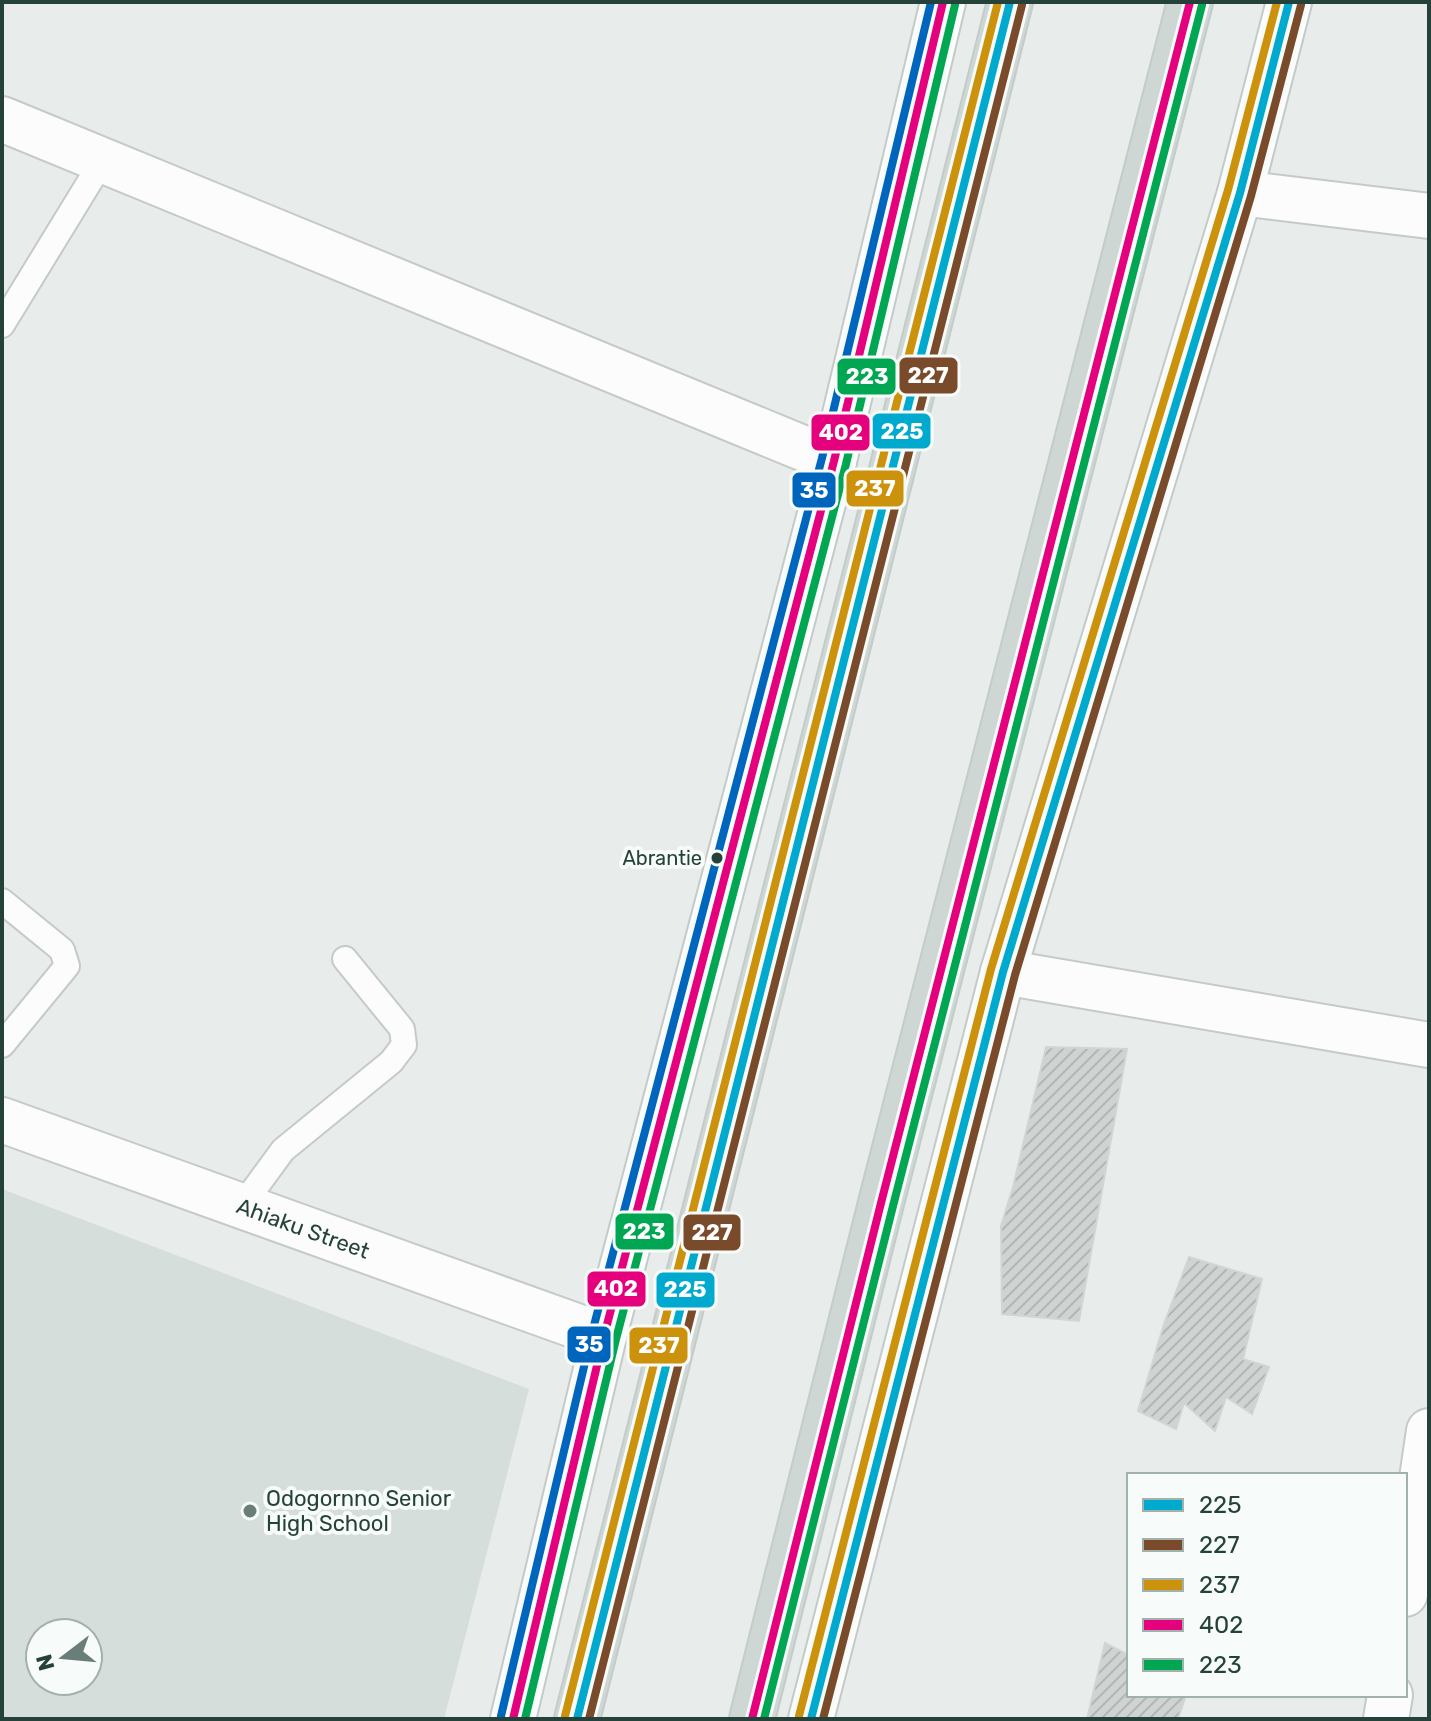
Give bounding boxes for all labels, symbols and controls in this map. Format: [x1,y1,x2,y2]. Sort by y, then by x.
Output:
line badge: 227 [898,356,959,395]
line badge: 223 [836,357,897,396]
text: 227 [907,362,949,389]
text: 223 [845,363,889,390]
line badge: 225 [871,412,932,450]
line badge: 402 [810,413,871,452]
text: 225 [881,418,923,445]
text: 402 [819,419,863,446]
line badge: 237 [845,469,905,508]
line badge: 35 [791,471,837,509]
text: 237 [854,475,896,502]
text: 35 [800,477,828,504]
place label: Abrantie [622,846,702,870]
marker: Abrantie [709,850,725,866]
street label: Ahiaku Street [233,1192,374,1264]
line badge: 223 [614,1212,675,1251]
line badge: 227 [682,1213,742,1252]
text: 223 [622,1218,666,1245]
text: 227 [691,1219,733,1246]
line badge: 402 [586,1270,647,1308]
line badge: 225 [655,1271,716,1309]
text: 402 [594,1275,638,1302]
text: 225 [664,1276,706,1303]
line badge: 35 [566,1325,612,1364]
line badge: 237 [628,1326,689,1365]
text: 35 [575,1331,603,1358]
text: 237 [638,1332,680,1359]
legend [1127,1473,1407,1697]
place label: Odogornno Senior High School [266,1485,452,1537]
text: 225 [1199,1491,1241,1519]
marker: Odogornno Senior High School [241,1502,259,1520]
text: 227 [1199,1531,1240,1559]
text: 237 [1199,1571,1240,1599]
text: 402 [1199,1611,1243,1639]
north arrow [24,1617,104,1697]
text: N [30,1651,60,1674]
text: 223 [1199,1651,1242,1679]

